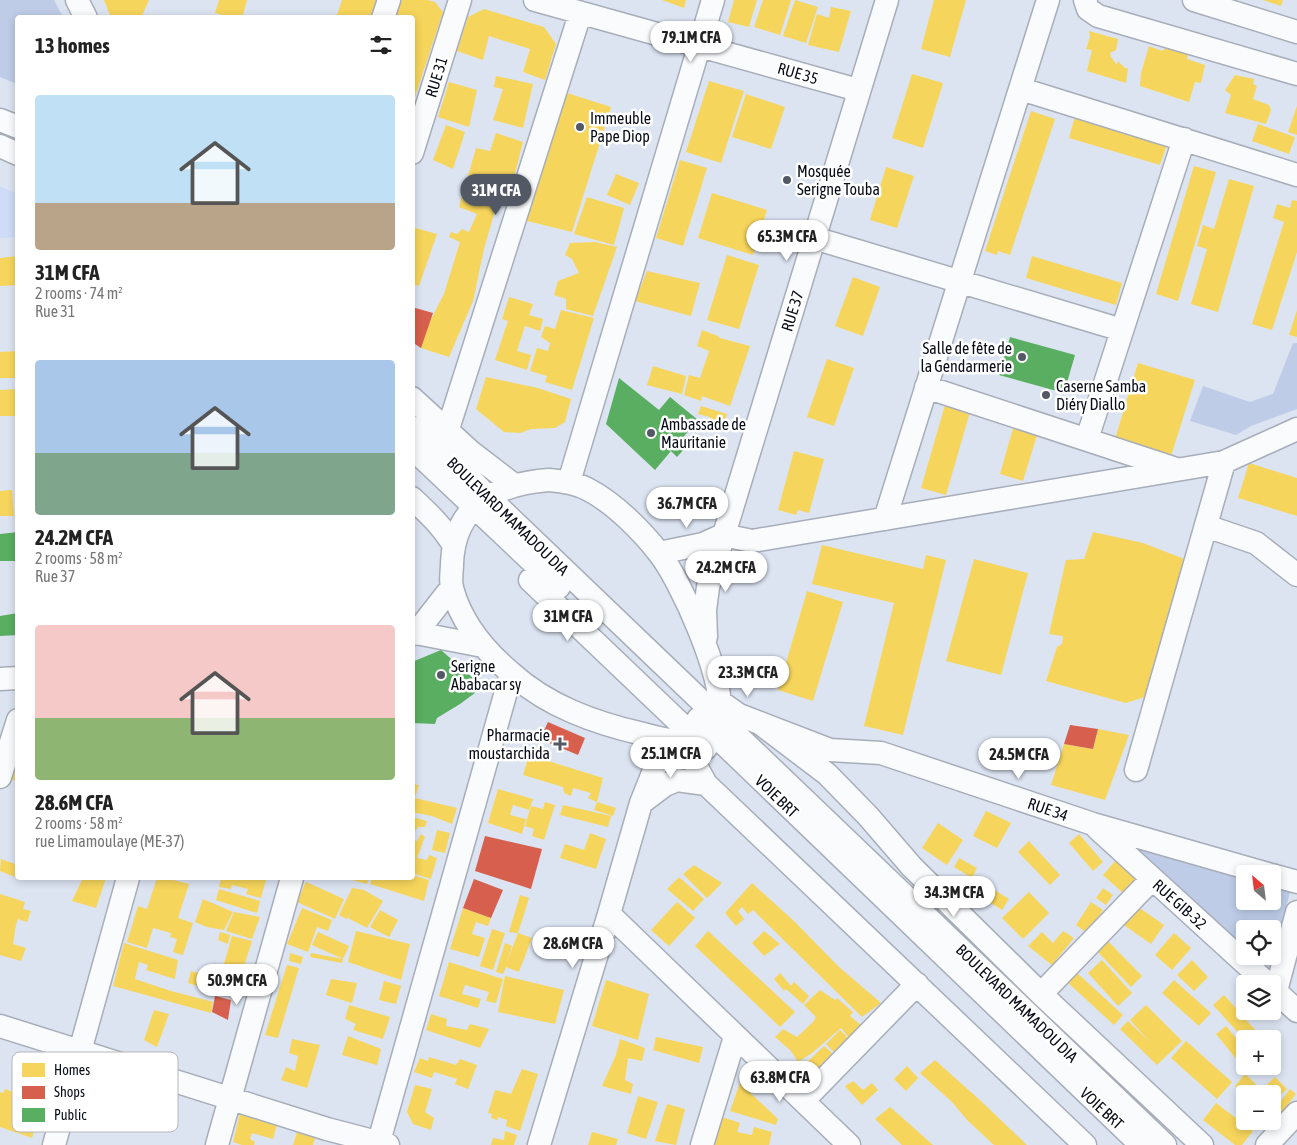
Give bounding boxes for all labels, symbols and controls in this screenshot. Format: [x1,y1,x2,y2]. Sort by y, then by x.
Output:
pin: 79.1M CFA [634,20,748,63]
text: 79.1M CFA [661,28,721,46]
icon: filters [367,31,395,59]
text: 13 homes [35,33,110,57]
street label: RUE 31 [421,55,451,99]
street label: RUE 35 [776,59,820,87]
place label: Immeuble Pape Diop [590,109,651,146]
marker: Immeuble Pape Diop [574,121,586,133]
icon: home [170,128,260,218]
place label: Mosquée Serigne Touba [797,162,880,199]
pin: 31M CFA [450,174,542,216]
marker: Mosquée Serigne Touba [781,174,793,186]
text: 31M CFA [471,181,521,199]
pin: 65.3M CFA [730,220,844,262]
text: 65.3M CFA [757,227,817,245]
text: 31M CFA [35,260,99,284]
text: 2 rooms · 74 m² [35,284,123,302]
street label: RUE 37 [777,289,807,333]
text: Rue 31 [35,302,75,320]
place label: Salle de fête de la Gendarmerie [920,339,1012,375]
marker: Salle de fête de la Gendarmerie [1016,351,1028,363]
place label: Caserne Samba Diéry Diallo [1056,377,1146,414]
marker: Caserne Samba Diéry Diallo [1040,389,1052,401]
icon: home [170,393,260,483]
place label: Ambassade de Mauritanie [661,415,746,451]
marker: Ambassade de Mauritanie [645,427,657,439]
street label: BOULEVARD MAMADOU DIA [444,453,573,579]
pin: 36.7M CFA [630,486,744,529]
text: 36.7M CFA [657,494,717,512]
text: 24.2M CFA [35,525,113,549]
text: 2 rooms · 58 m² [35,549,123,567]
pin: 24.2M CFA [669,550,783,593]
text: 24.2M CFA [696,558,756,576]
text: Rue 37 [35,567,75,585]
pin: 31M CFA [522,600,614,642]
text: 31M CFA [543,607,593,625]
pin: 23.3M CFA [691,656,805,698]
place label: Serigne Ababacar sy [451,657,522,694]
icon: home [170,658,260,748]
text: 23.3M CFA [718,663,778,681]
marker: Serigne Ababacar sy [435,669,447,681]
place label: Pharmacie moustarchida [468,726,550,762]
pin: 25.1M CFA [614,736,728,779]
marker: Pharmacie moustarchida [554,738,566,750]
pin: 24.5M CFA [962,738,1076,780]
text: 25.1M CFA [641,744,701,762]
text: 24.5M CFA [989,745,1049,763]
street label: VOIE BRT [752,771,802,821]
text: 28.6M CFA [35,790,113,814]
street label: RUE 34 [1025,794,1071,824]
text: 2 rooms · 58 m² [35,814,123,832]
text: rue Limamoulaye (ME-37) [35,832,184,850]
north arrow [1236,865,1281,910]
map controls [1236,865,1281,1130]
street label: RUE GIB-32 [1150,875,1210,933]
pin: 34.3M CFA [897,876,1011,918]
text: 34.3M CFA [924,883,984,901]
button: locate [1236,920,1281,965]
pin: 28.6M CFA [516,926,630,969]
text: 28.6M CFA [543,934,603,952]
street label: BOULEVARD MAMADOU DIA [953,940,1082,1066]
pin: 50.9M CFA [180,964,294,1006]
text: 50.9M CFA [207,971,267,989]
button: layers [1236,975,1281,1020]
button: + [1236,1030,1281,1075]
legend [12,1052,178,1132]
pin: 63.8M CFA [723,1060,837,1103]
text: Homes [54,1062,90,1078]
text: 63.8M CFA [750,1068,810,1086]
street label: VOIE BRT [1077,1083,1127,1133]
text: Shops [54,1084,85,1100]
button: − [1236,1085,1281,1130]
text: Public [54,1107,87,1123]

